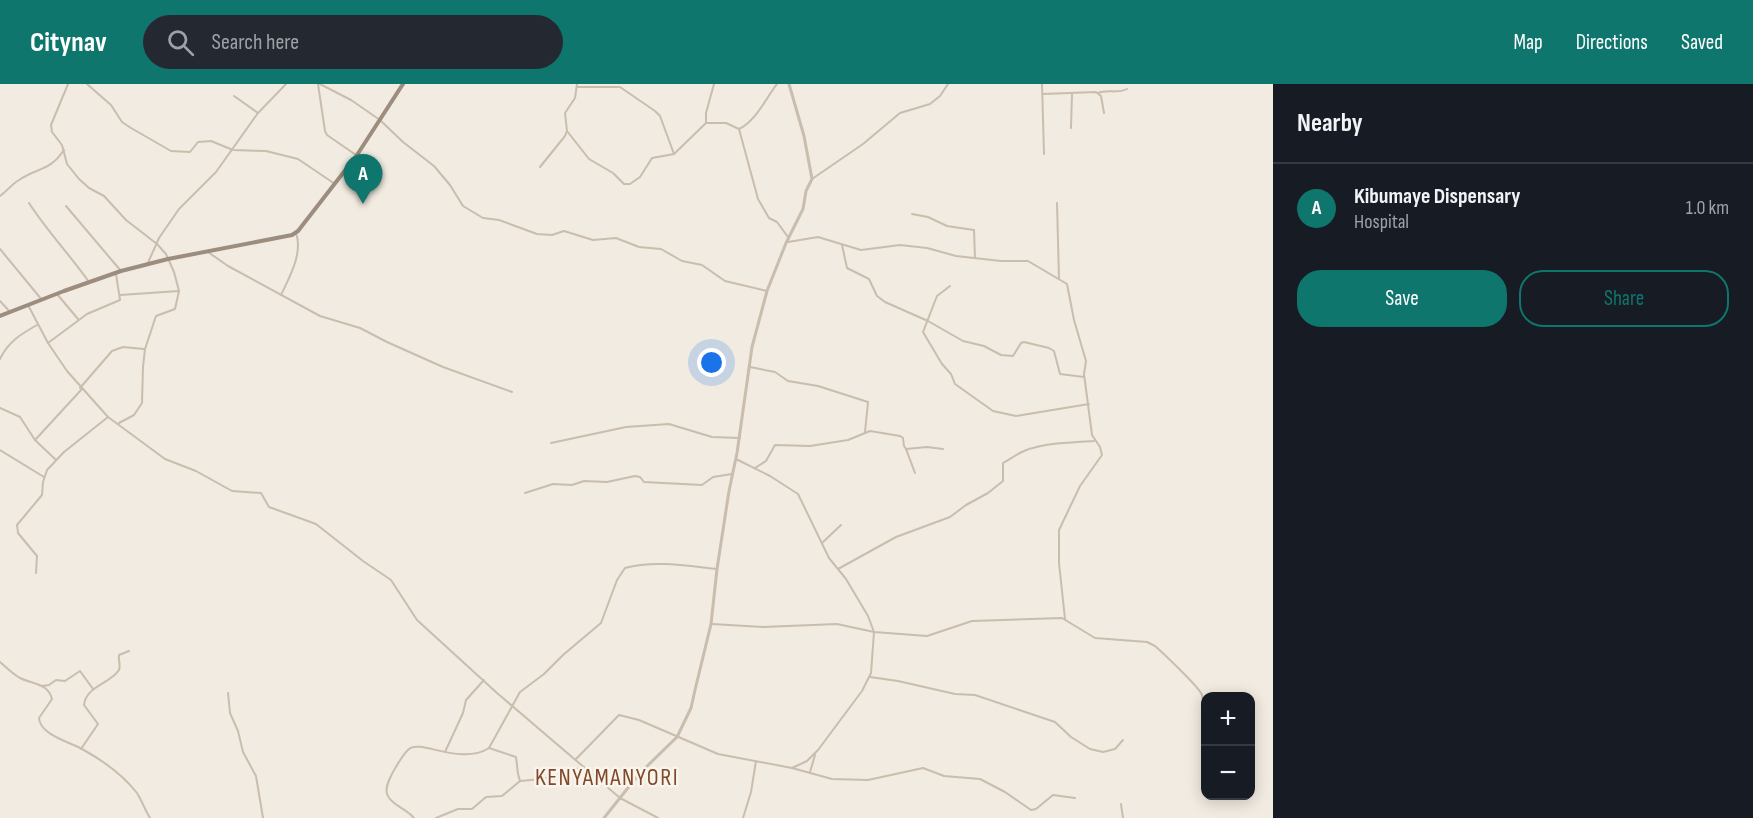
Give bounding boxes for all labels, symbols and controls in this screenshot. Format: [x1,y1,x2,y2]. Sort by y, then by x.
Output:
search box [143,15,563,69]
text: Citynav [30,26,107,59]
icon: search [164,26,197,59]
text: Search here [212,29,299,56]
text: Map [1513,30,1543,55]
text: Directions [1576,30,1648,55]
text: Saved [1681,30,1723,55]
text: Nearby [1297,108,1363,139]
pin: A [344,154,382,204]
text: Kibumaye Dispensary [1354,183,1520,210]
text: A [1312,196,1321,220]
text: 1.0 km [1686,196,1729,220]
text: Hospital [1354,210,1409,234]
button: Save [1297,270,1507,327]
button: Share [1519,270,1729,327]
your location [697,348,726,377]
map controls [1201,692,1255,800]
button: + [1201,692,1255,746]
button: − [1201,746,1255,800]
district label: KENYAMANYORI [535,763,679,792]

